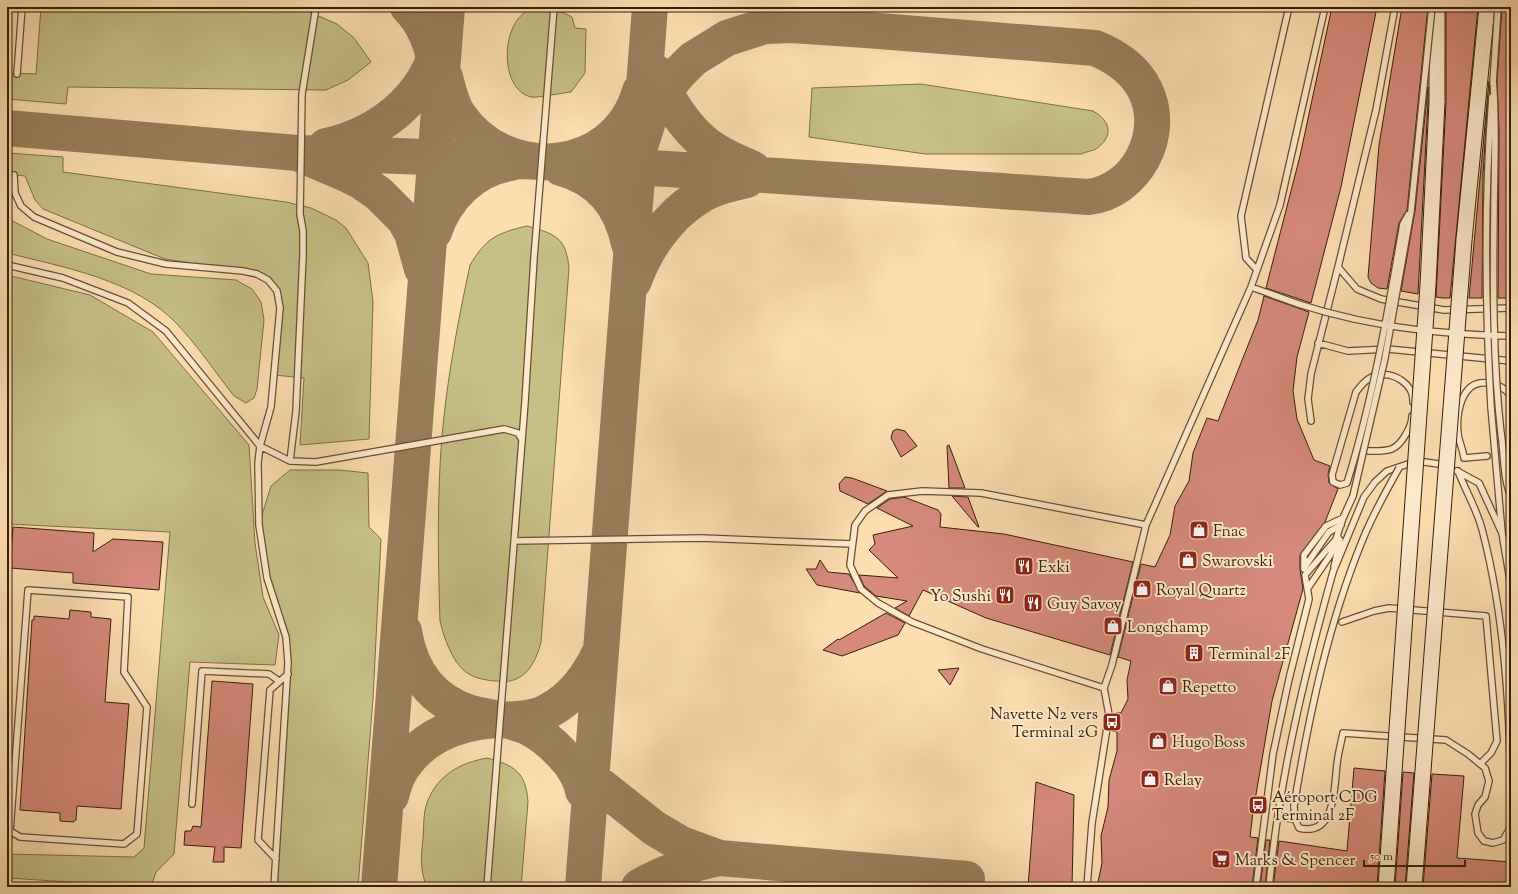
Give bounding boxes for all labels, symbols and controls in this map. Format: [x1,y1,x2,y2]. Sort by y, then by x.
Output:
shop icon: Fnac [1188,519,1210,541]
place label: Fnac [1213,521,1245,544]
shop icon: Swarovski [1177,549,1199,571]
place label: Swarovski [1202,551,1273,574]
restaurant icon: Exki [1013,555,1035,577]
place label: Exki [1038,557,1070,580]
shop icon: Royal Quartz [1131,578,1153,600]
place label: Royal Quartz [1156,580,1246,603]
restaurant icon: Yo Sushi [994,584,1016,606]
place label: Yo Sushi [930,586,991,609]
restaurant icon: Guy Savoy [1022,592,1044,614]
place label: Guy Savoy [1047,594,1122,617]
shop icon: Longchamp [1102,615,1124,637]
place label: Longchamp [1127,617,1208,640]
building icon: Terminal 2F [1183,642,1205,664]
place label: Terminal 2F [1208,644,1290,667]
shop icon: Repetto [1157,675,1179,697]
place label: Repetto [1182,677,1237,700]
place label: Navette N2 vers Terminal 2G [990,704,1098,745]
bus stop icon: Navette N2 vers Terminal 2G [1101,711,1123,733]
shop icon: Hugo Boss [1147,730,1169,752]
place label: Hugo Boss [1172,732,1245,755]
shop icon: Relay [1139,768,1161,790]
place label: Relay [1164,770,1202,793]
place label: Aéroport CDG Terminal 2F [1272,787,1377,828]
bus stop icon: Aéroport CDG Terminal 2F [1247,794,1269,816]
scale bar [1364,842,1465,868]
supermarket icon: Marks & Spencer [1210,848,1232,870]
text: 50 m [1369,848,1393,866]
place label: Marks & Spencer [1235,850,1356,873]

